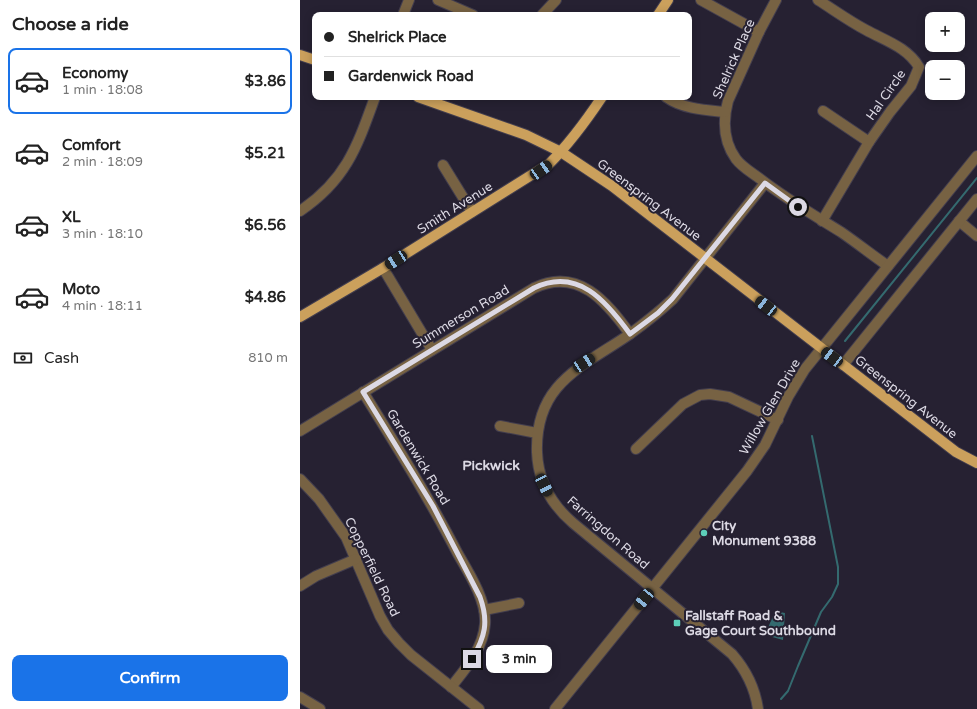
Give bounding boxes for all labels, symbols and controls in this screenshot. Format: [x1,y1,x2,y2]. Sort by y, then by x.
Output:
map controls [925,12,965,100]
button: + [925,12,965,52]
text: Choose a ride [12,13,129,35]
street label: Shelrick Place [709,17,759,101]
text: Shelrick Place [348,28,447,46]
button: − [925,60,965,100]
icon: car [14,63,50,99]
text: Economy [62,64,128,82]
text: Gardenwick Road [348,67,474,85]
street label: Hal Circle [863,67,909,123]
text: $3.86 [245,72,286,90]
text: 1 min · 18:08 [62,82,143,98]
icon: car [14,135,50,171]
text: Comfort [62,136,121,154]
text: $5.21 [245,144,286,162]
text: 2 min · 18:09 [62,154,143,170]
street label: Greenspring Avenue [594,156,704,244]
car [528,158,554,182]
street label: Smith Avenue [414,178,496,238]
route start [789,198,807,216]
icon: car [14,207,50,243]
text: XL [62,208,81,226]
text: $6.56 [245,216,286,234]
text: 3 min · 18:10 [62,226,143,242]
car [383,248,409,272]
icon: car [14,279,50,315]
text: Moto [62,280,100,298]
street label: Summerson Road [410,282,512,352]
text: $4.86 [245,288,286,306]
car [753,294,779,318]
text: 4 min · 18:11 [62,298,143,314]
car [819,345,845,369]
icon: cash [12,347,34,369]
text: Cash [44,349,79,367]
text: 810 m [248,350,288,366]
car [571,351,597,375]
street label: Greenspring Avenue [851,352,961,442]
street label: Willow Glen Drive [736,356,804,458]
street label: Gardenwick Road [383,406,453,508]
district label: Pickwick [462,457,520,474]
car [533,472,555,498]
street label: Farringdon Road [564,493,652,573]
street label: Copperfield Road [341,515,403,619]
place label: City Monument 9388 [712,518,816,549]
marker: City Monument 9388 [699,528,709,538]
car [632,586,656,612]
place label: Fallstaff Road & Gage Court Southbound [685,608,836,639]
marker: Fallstaff Road & Gage Court Southbound [672,618,682,628]
callout: 3 min [486,645,552,673]
route end [463,650,481,668]
text: 3 min [502,651,536,667]
button: Confirm [12,655,288,701]

